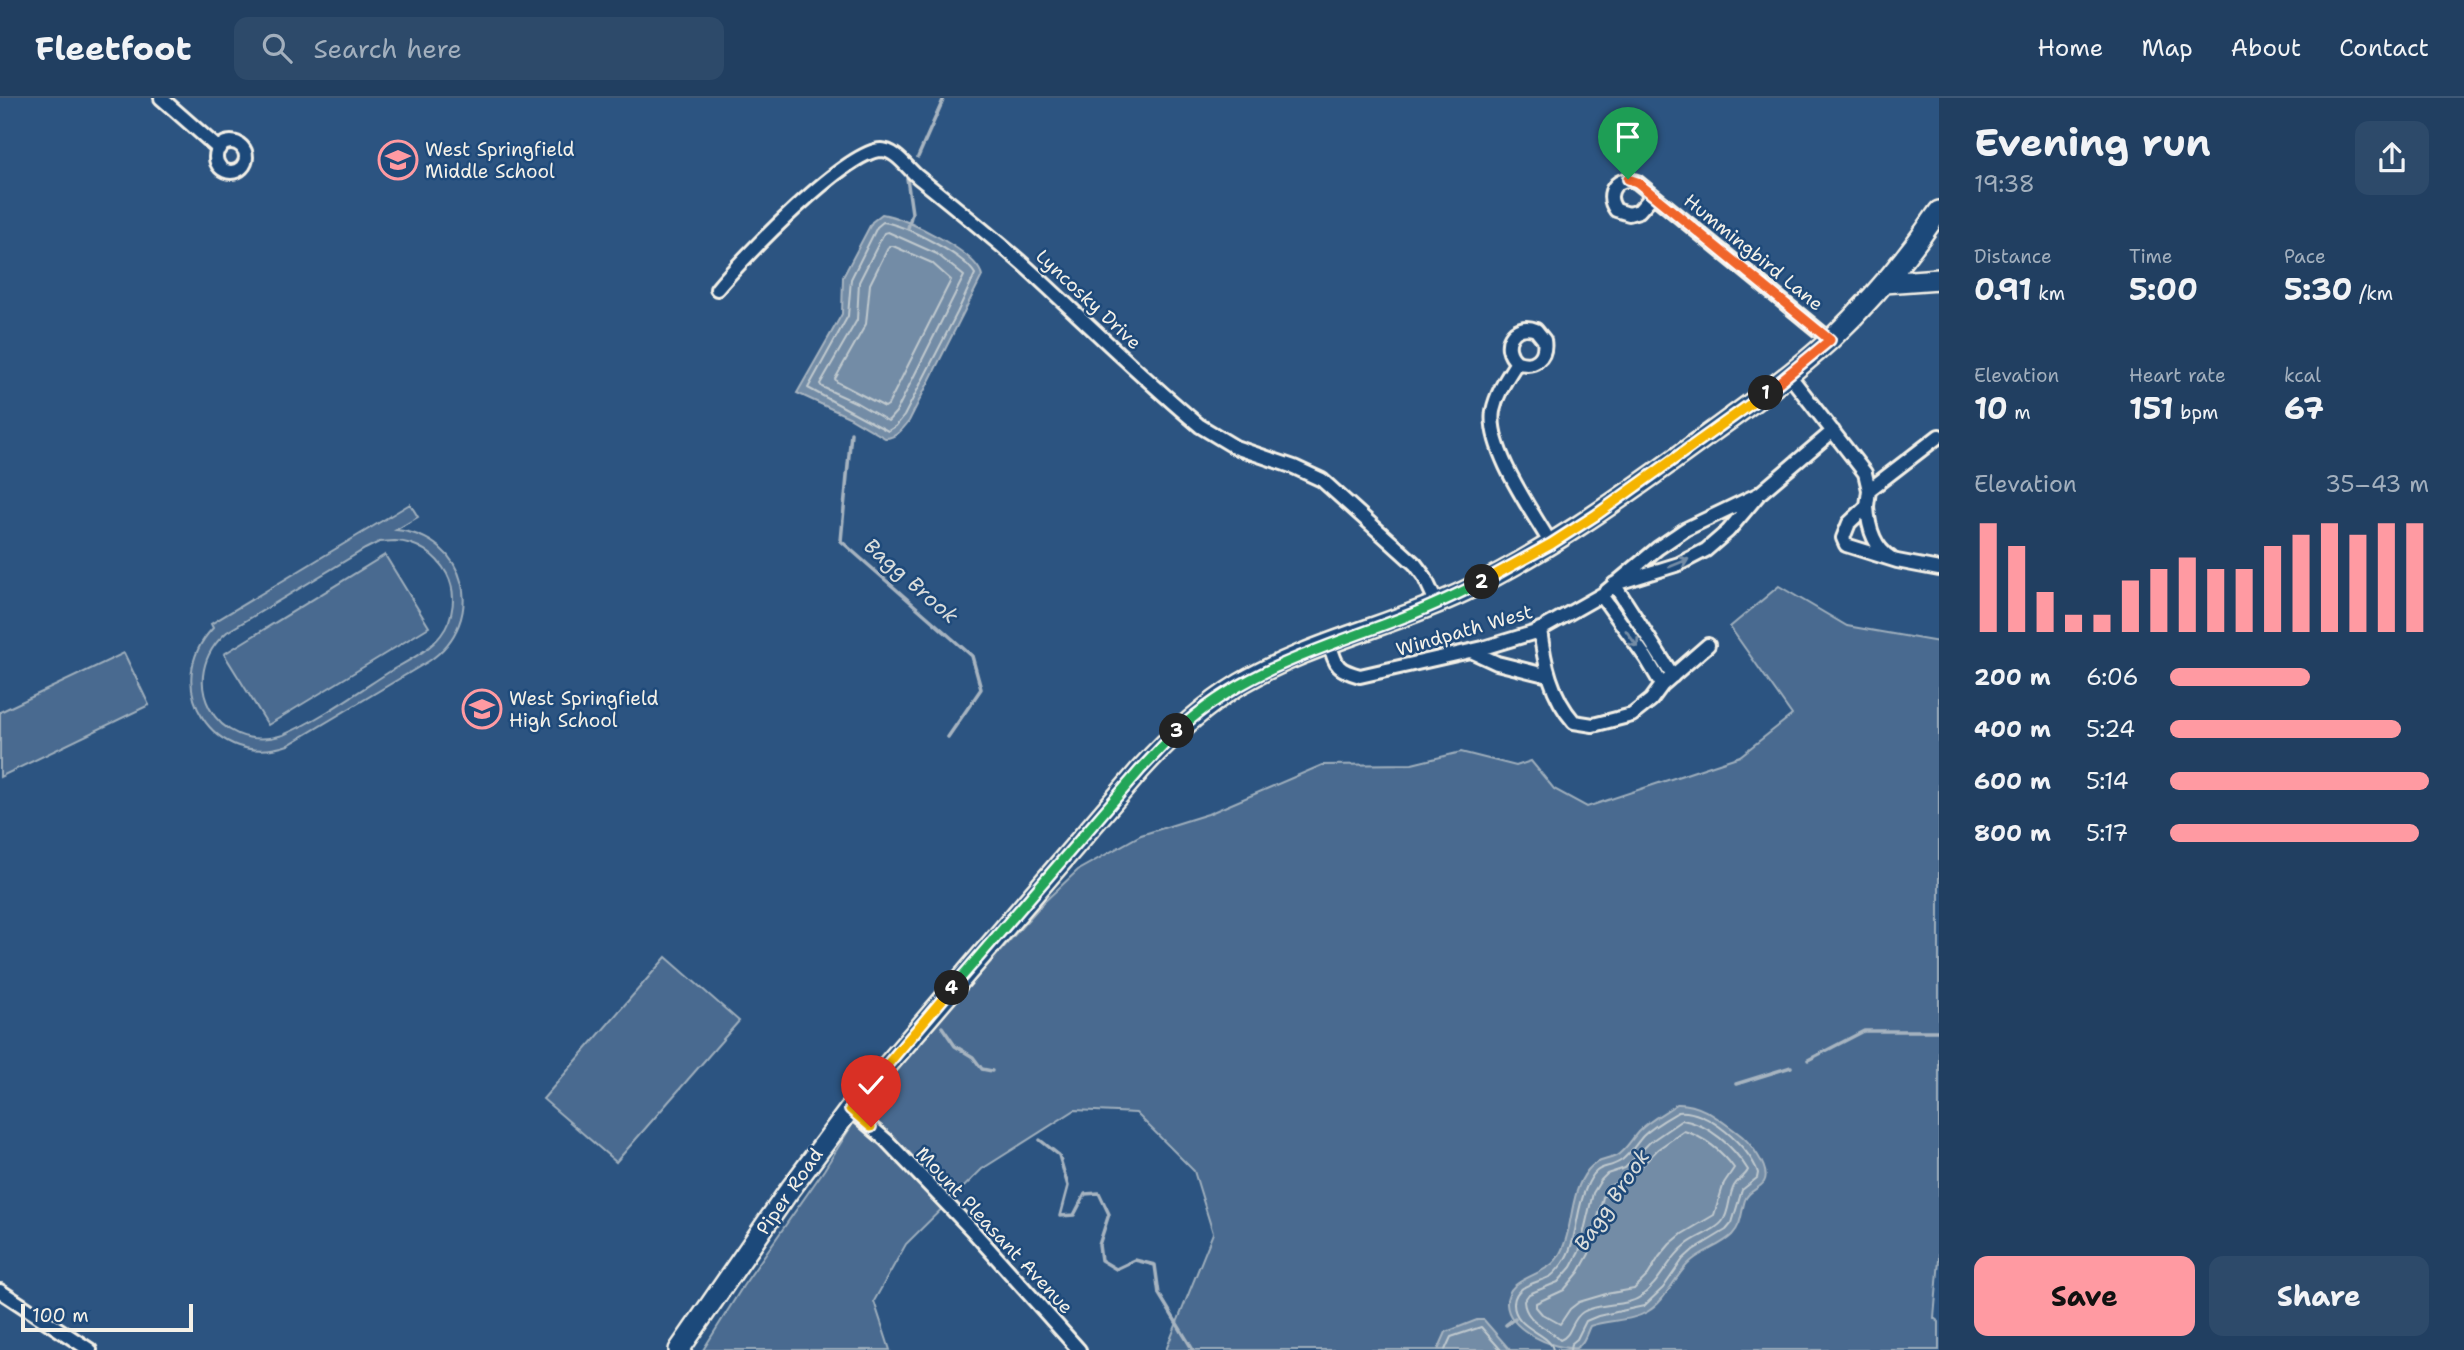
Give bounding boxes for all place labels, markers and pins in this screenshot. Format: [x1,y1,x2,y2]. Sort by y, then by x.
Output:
pin [1598,107,1658,179]
place label: West Springfield Middle School [425,137,574,184]
school or university icon: West Springfield Middle School [377,139,419,181]
pin: 1 [1748,376,1784,410]
pin: 2 [1464,564,1500,600]
place label: West Springfield High School [509,686,658,733]
school or university icon: West Springfield High School [461,688,503,730]
pin: 3 [1160,714,1194,748]
pin: 4 [934,970,970,1006]
pin [841,1055,901,1127]

